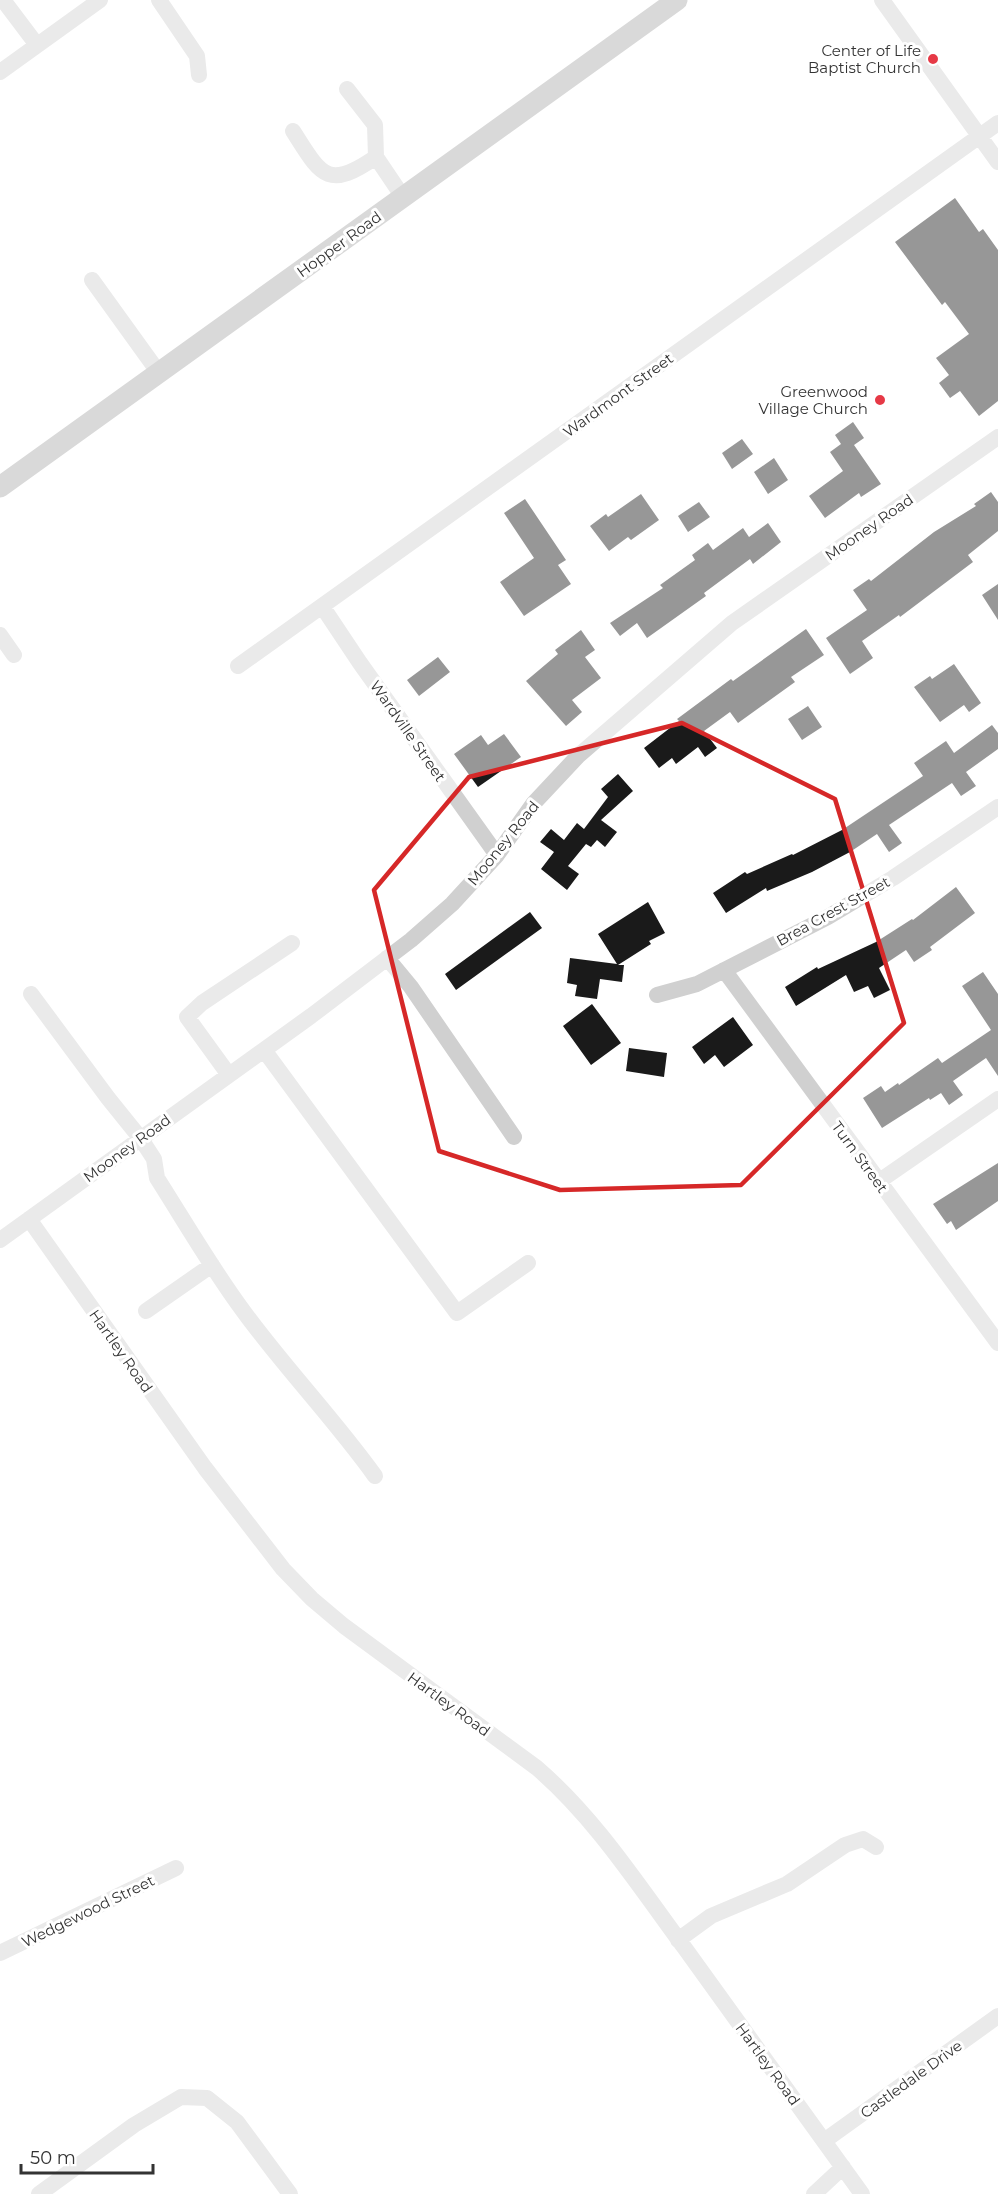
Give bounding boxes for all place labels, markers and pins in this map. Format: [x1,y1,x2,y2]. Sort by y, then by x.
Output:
place label: Center of Life Baptist Church [808,41,921,77]
marker: Center of Life Baptist Church [926,52,940,66]
place label: Greenwood Village Church [758,382,868,418]
marker: Greenwood Village Church [873,393,887,407]

